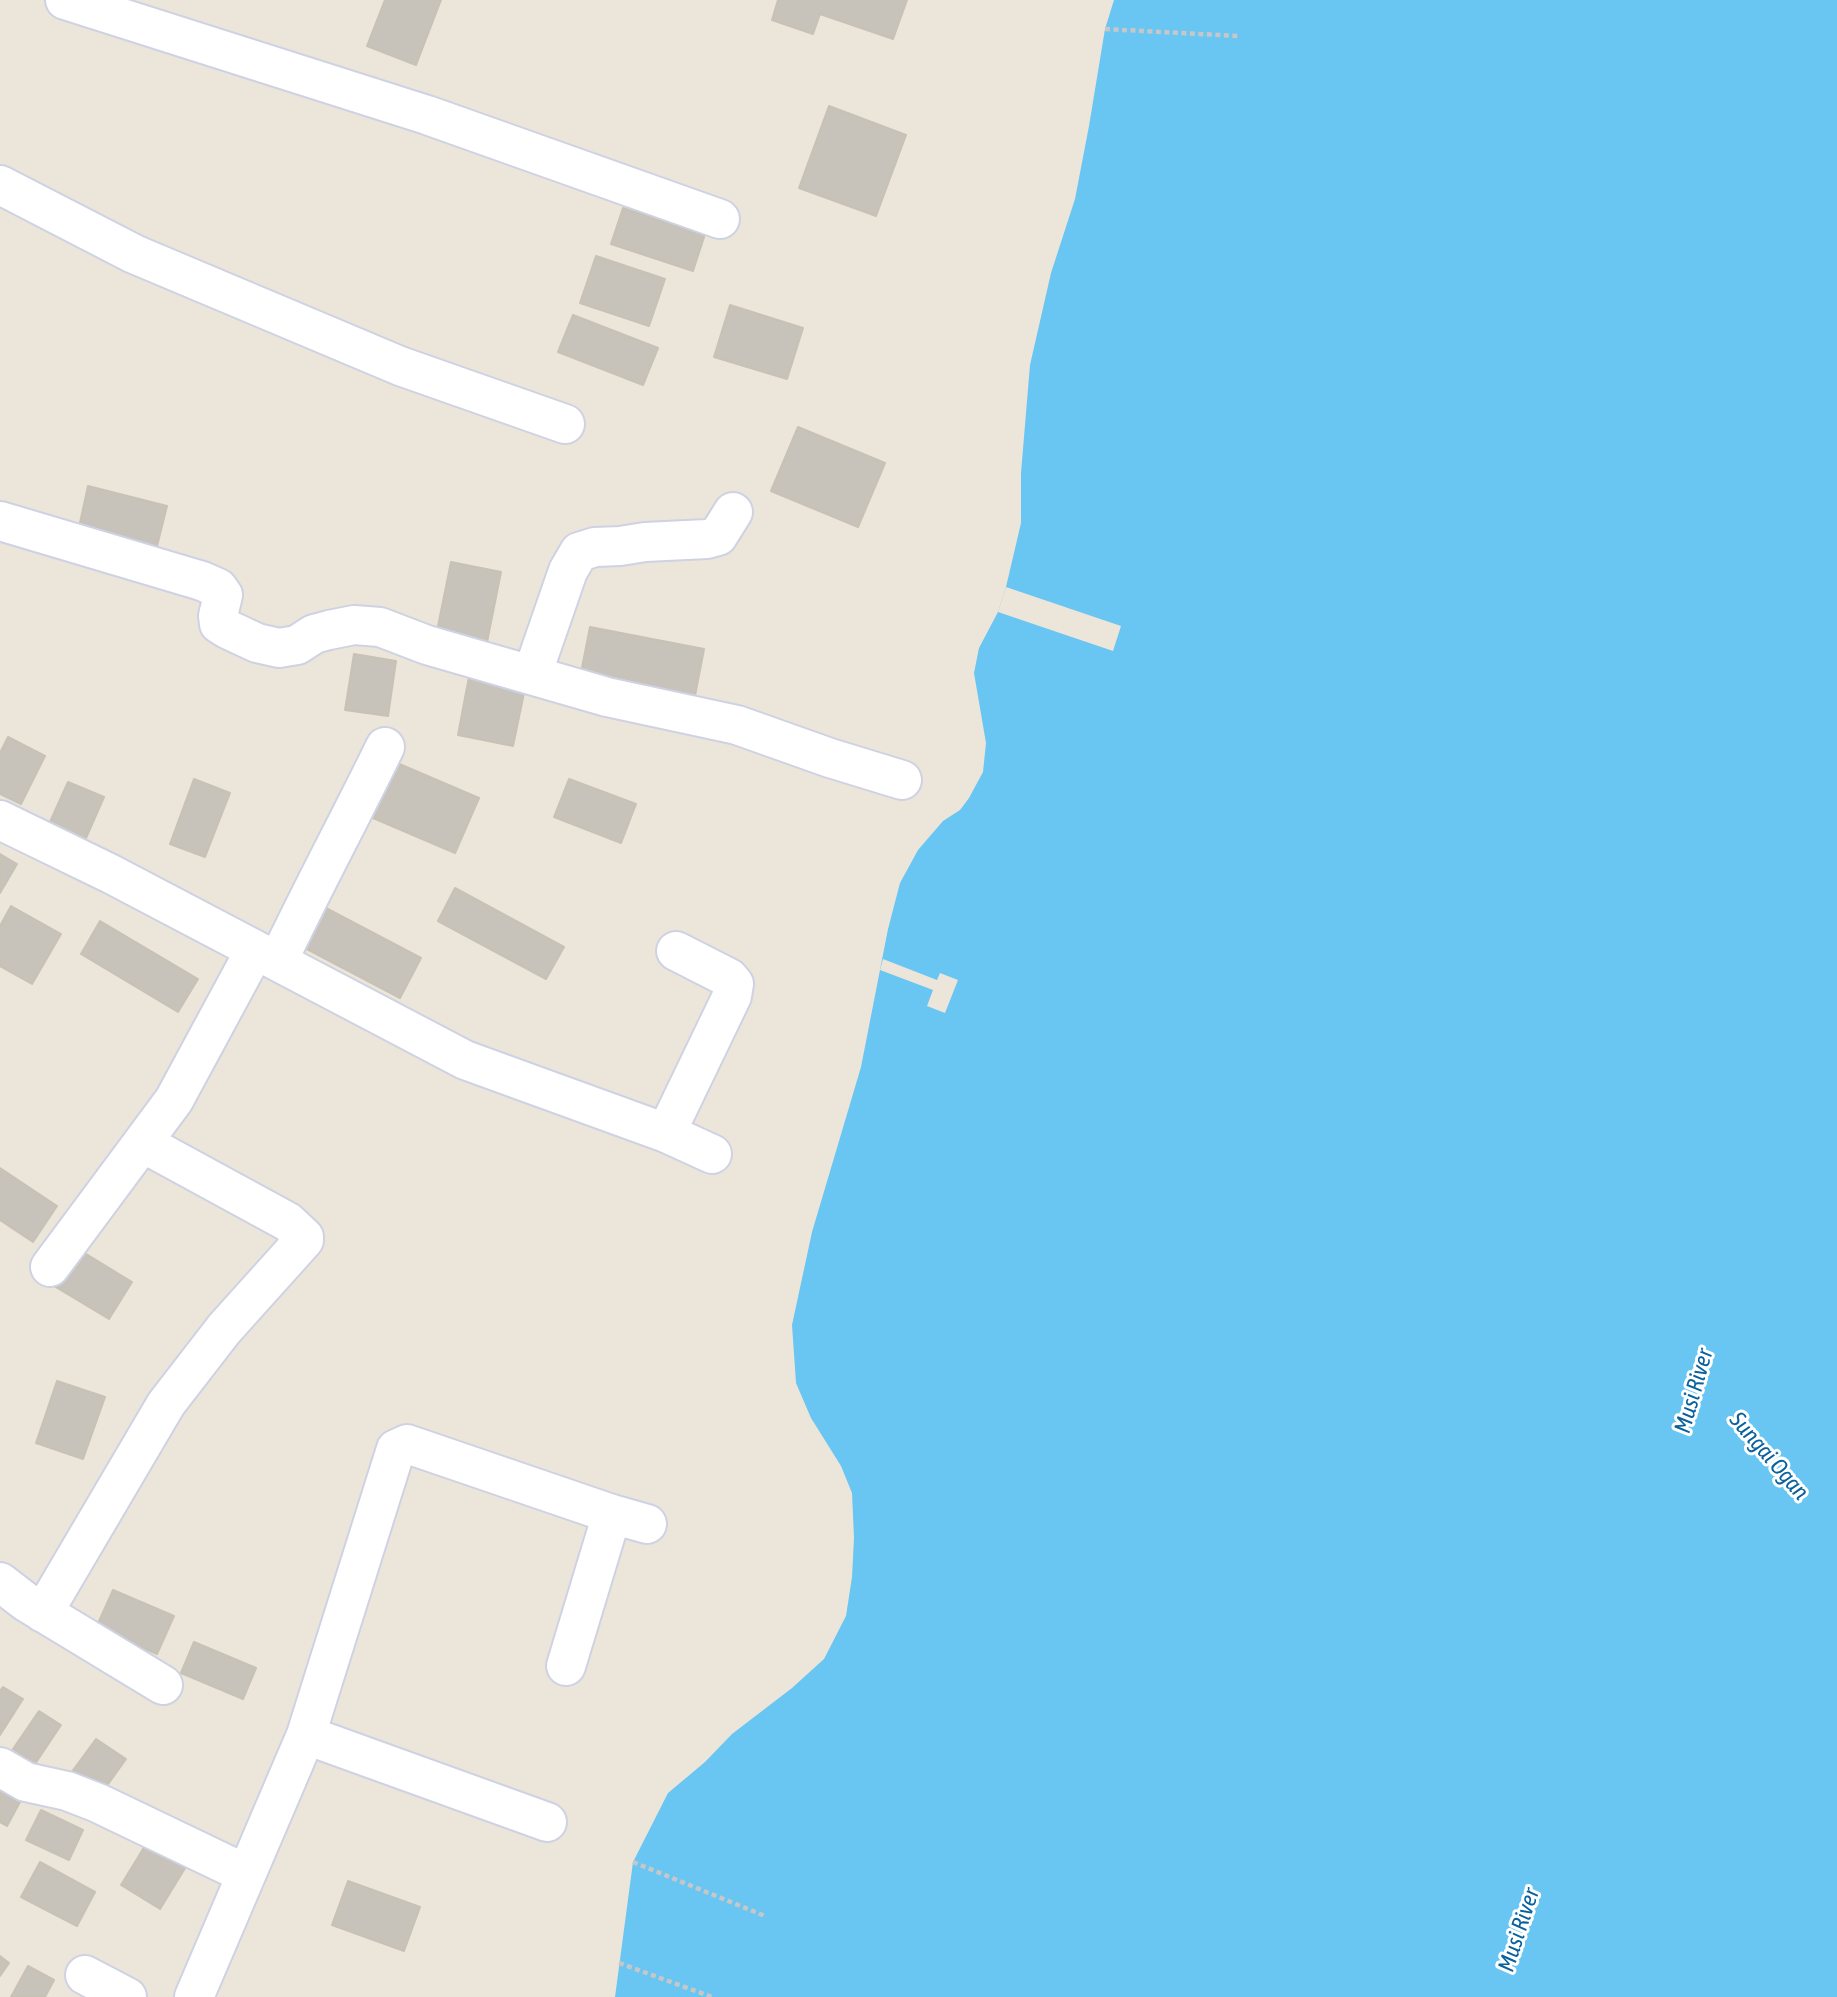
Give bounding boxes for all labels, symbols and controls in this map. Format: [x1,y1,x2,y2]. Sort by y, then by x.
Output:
water label: Musi River [1669,1346,1719,1436]
water label: Sungai Ogan [1723,1407,1815,1505]
water label: Musi River [1493,1885,1545,1975]

